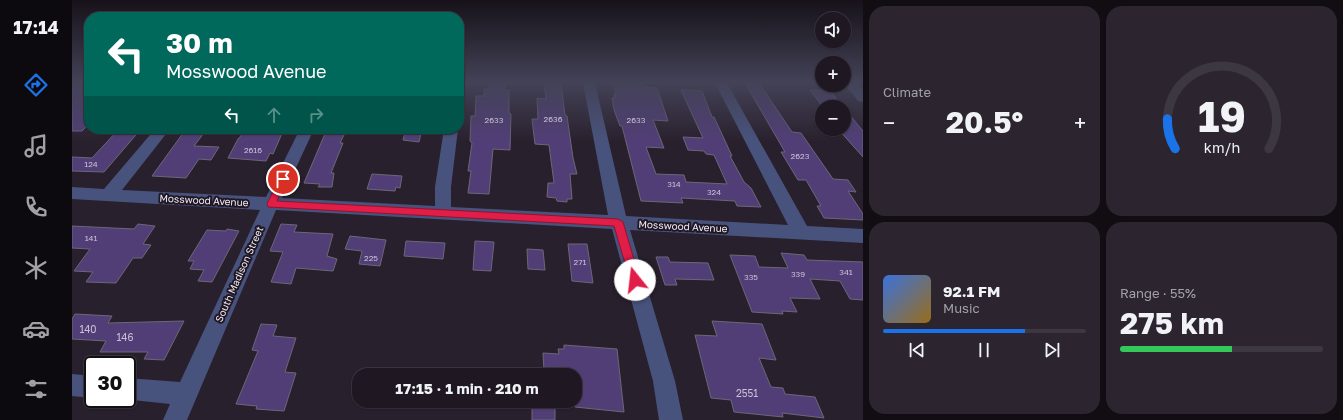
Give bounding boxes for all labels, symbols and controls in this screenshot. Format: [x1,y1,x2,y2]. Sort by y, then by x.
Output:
map controls [815,12,851,136]
button: sound [815,12,851,48]
text: 17:14 [13,16,59,38]
text: 30 m [166,26,233,59]
icon: left [100,28,152,80]
button: + [815,56,851,92]
text: Mosswood Avenue [166,60,326,82]
icon: directions [22,71,50,99]
text: Climate [883,84,931,100]
text: 19 [1198,91,1245,141]
button: − [815,100,851,136]
icon: left [221,104,243,126]
icon: ahead [263,104,285,126]
icon: right [305,104,327,126]
text: 20.5° [946,104,1023,140]
text: − [883,109,895,136]
text: + [1074,109,1086,136]
house number: 2636 [544,114,563,124]
house number: 2633 [485,115,504,125]
house number: 2633 [627,115,646,125]
icon: music [22,132,50,160]
text: km/h [1203,139,1240,156]
house number: 2616 [244,145,262,155]
house number: 2623 [791,151,810,161]
house number: 124 [84,159,98,169]
pin [266,162,300,196]
icon: arrive [272,168,294,190]
house number: 314 [667,179,681,189]
house number: 324 [707,187,721,197]
street label: Mosswood Avenue [159,192,249,208]
icon: phone [22,193,50,221]
street label: Mosswood Avenue [638,218,728,234]
street label: South Madison Street [212,224,266,324]
house number: 141 [85,233,97,243]
house number: 225 [364,253,378,263]
icon: climate [22,254,50,282]
house number: 271 [574,257,586,267]
position arrow [614,259,656,301]
house number: 341 [839,267,853,277]
house number: 339 [791,269,805,279]
house number: 335 [744,272,758,282]
text: 92.1 FM [943,282,1000,300]
text: Range · 55% [1120,285,1196,301]
text: Music [943,300,980,316]
text: 275 km [1120,305,1224,341]
icon: car [22,315,50,343]
house number: 140 [79,323,97,335]
house number: 146 [117,331,134,343]
icon: previous [906,339,928,361]
icon: pause [973,339,995,361]
icon: next [1041,339,1063,361]
speed limit sign: 30 [84,356,136,408]
icon: filters [22,375,50,403]
text: 17:15 · 1 min · 210 m [395,379,539,397]
house number: 2551 [736,387,758,399]

